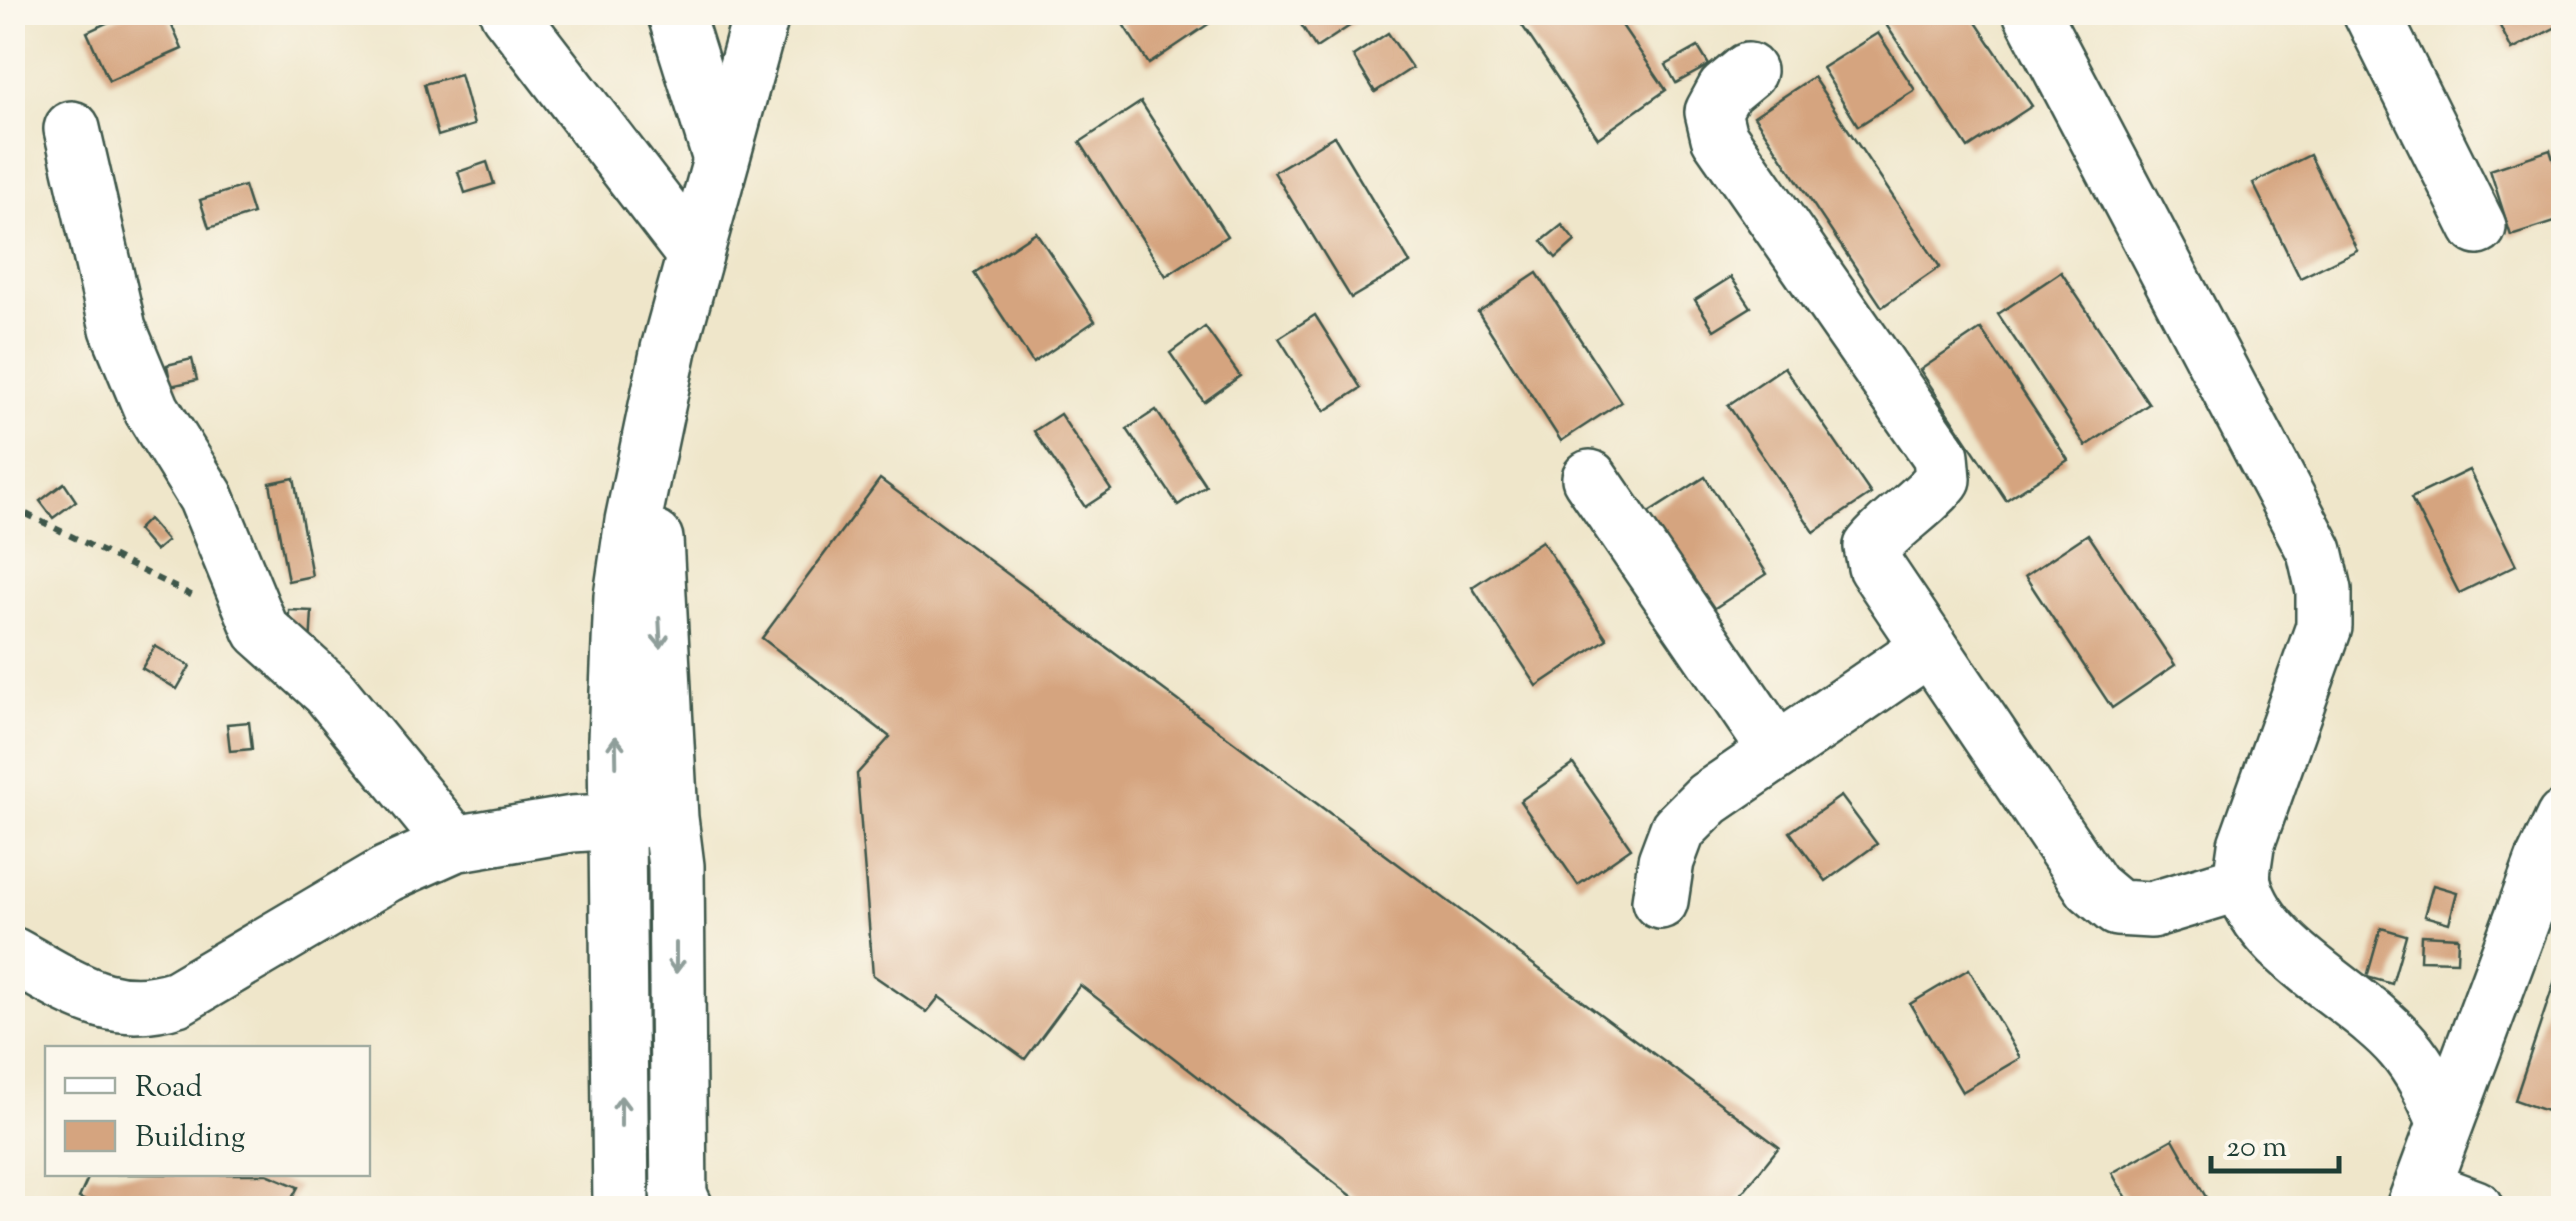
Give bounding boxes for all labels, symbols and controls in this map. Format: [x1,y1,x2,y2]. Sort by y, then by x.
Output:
one-way arrow [651,617,670,649]
one-way arrow [607,736,626,768]
one-way arrow [667,941,686,973]
legend [45,1046,370,1176]
text: Road [135,1067,202,1110]
one-way arrow [612,1096,630,1128]
scale bar [2211,1111,2338,1173]
text: Building [135,1117,245,1160]
text: 20 m [2226,1127,2287,1170]

